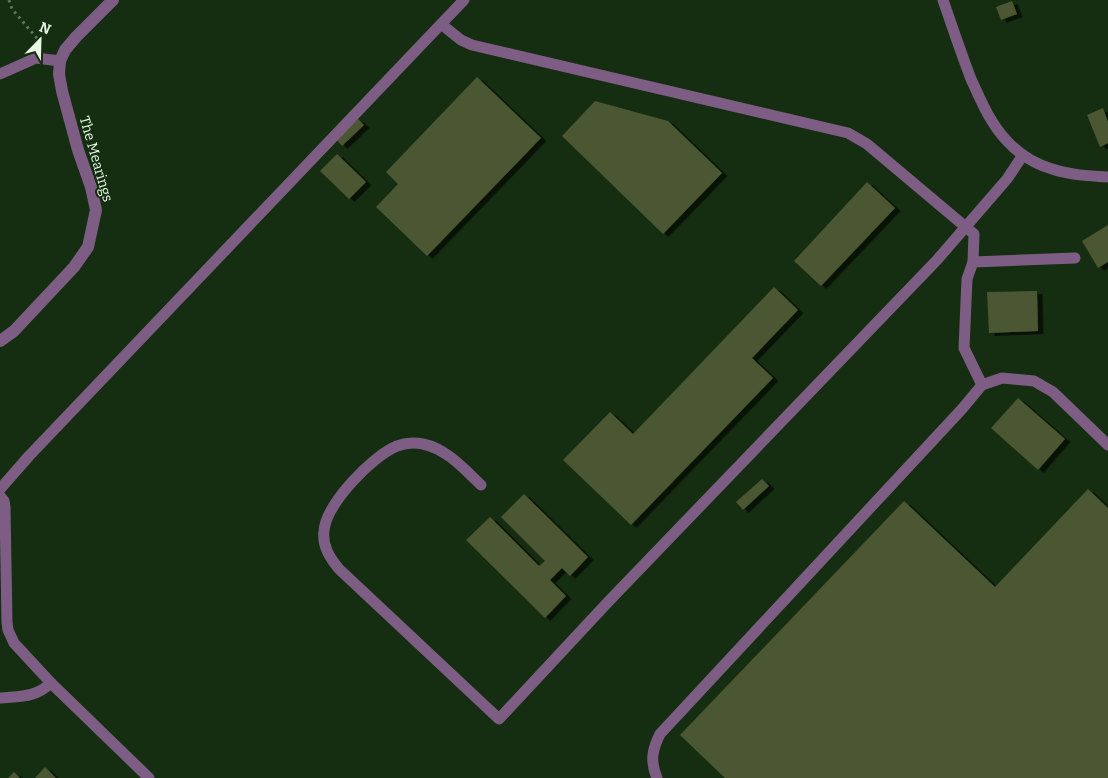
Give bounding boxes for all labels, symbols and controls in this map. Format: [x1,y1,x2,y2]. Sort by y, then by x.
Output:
north arrow [15,15,65,65]
text: N [37,19,53,39]
street label: The Mearings [76,114,116,204]

